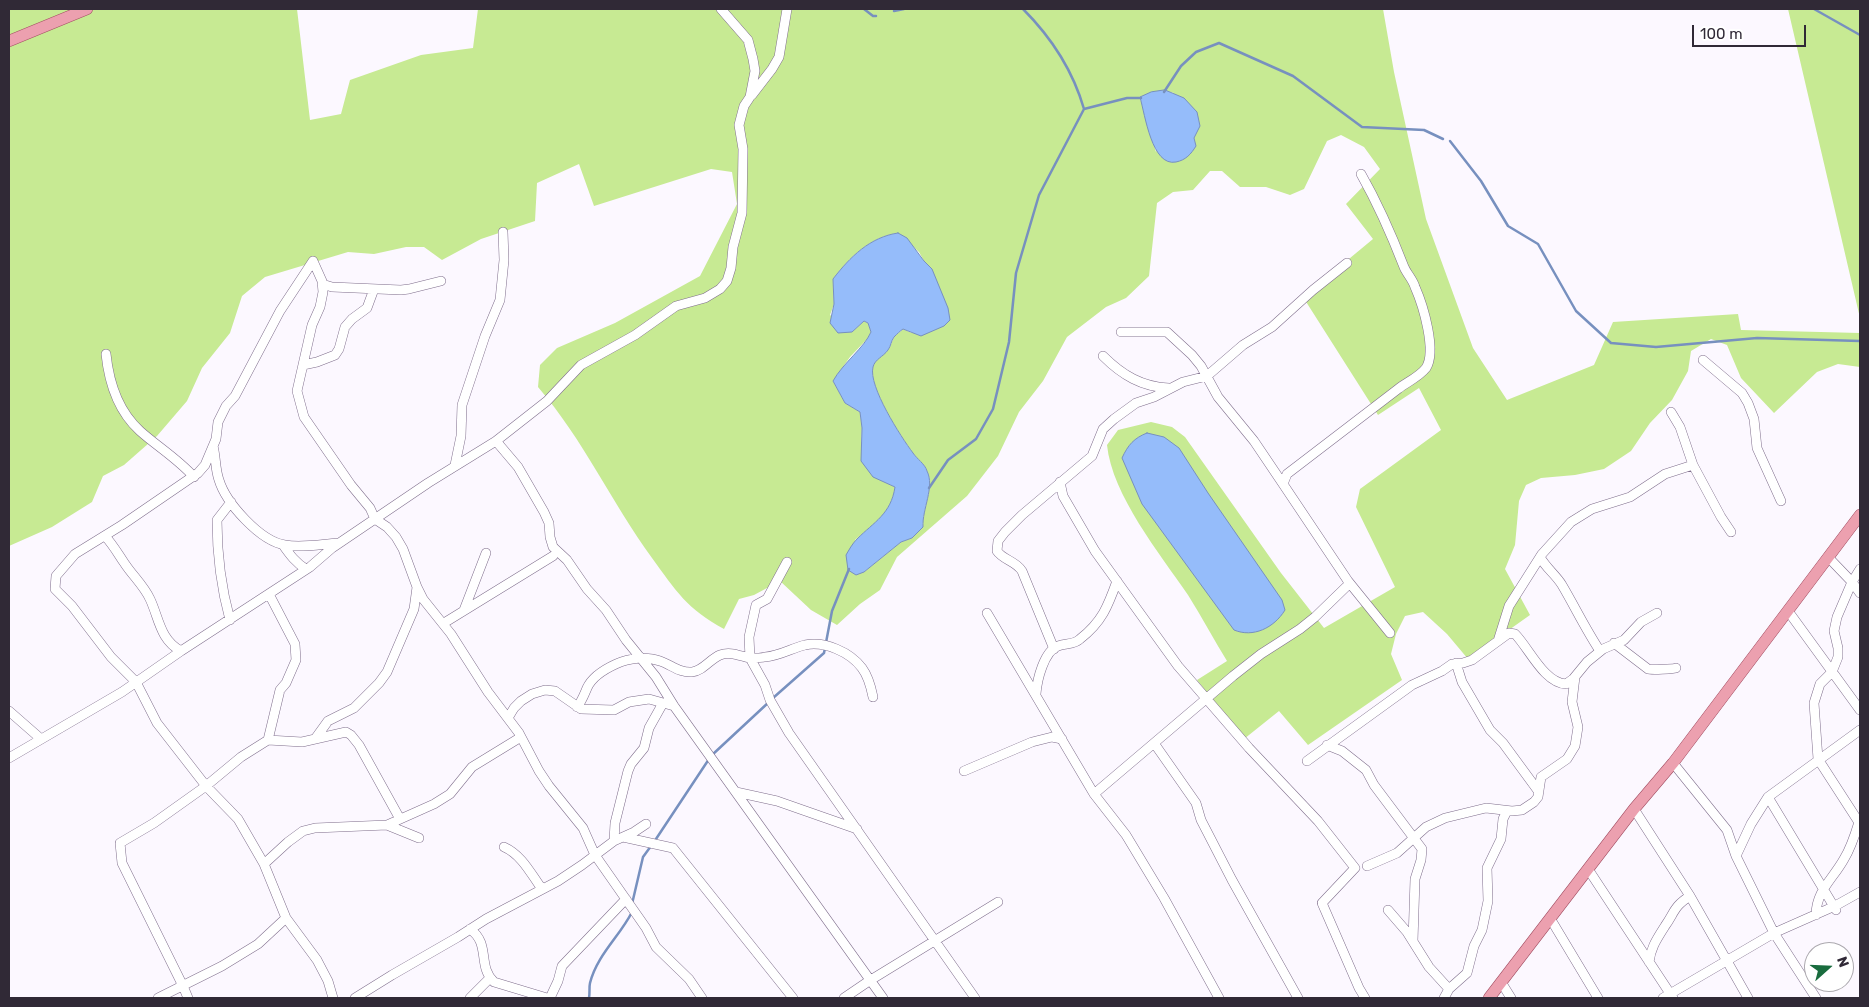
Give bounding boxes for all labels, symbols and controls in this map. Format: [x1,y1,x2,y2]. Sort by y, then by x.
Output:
scale bar [1694,15,1808,47]
text: 100 m [1700,25,1742,43]
north arrow [1804,942,1854,992]
text: N [1833,954,1852,970]

